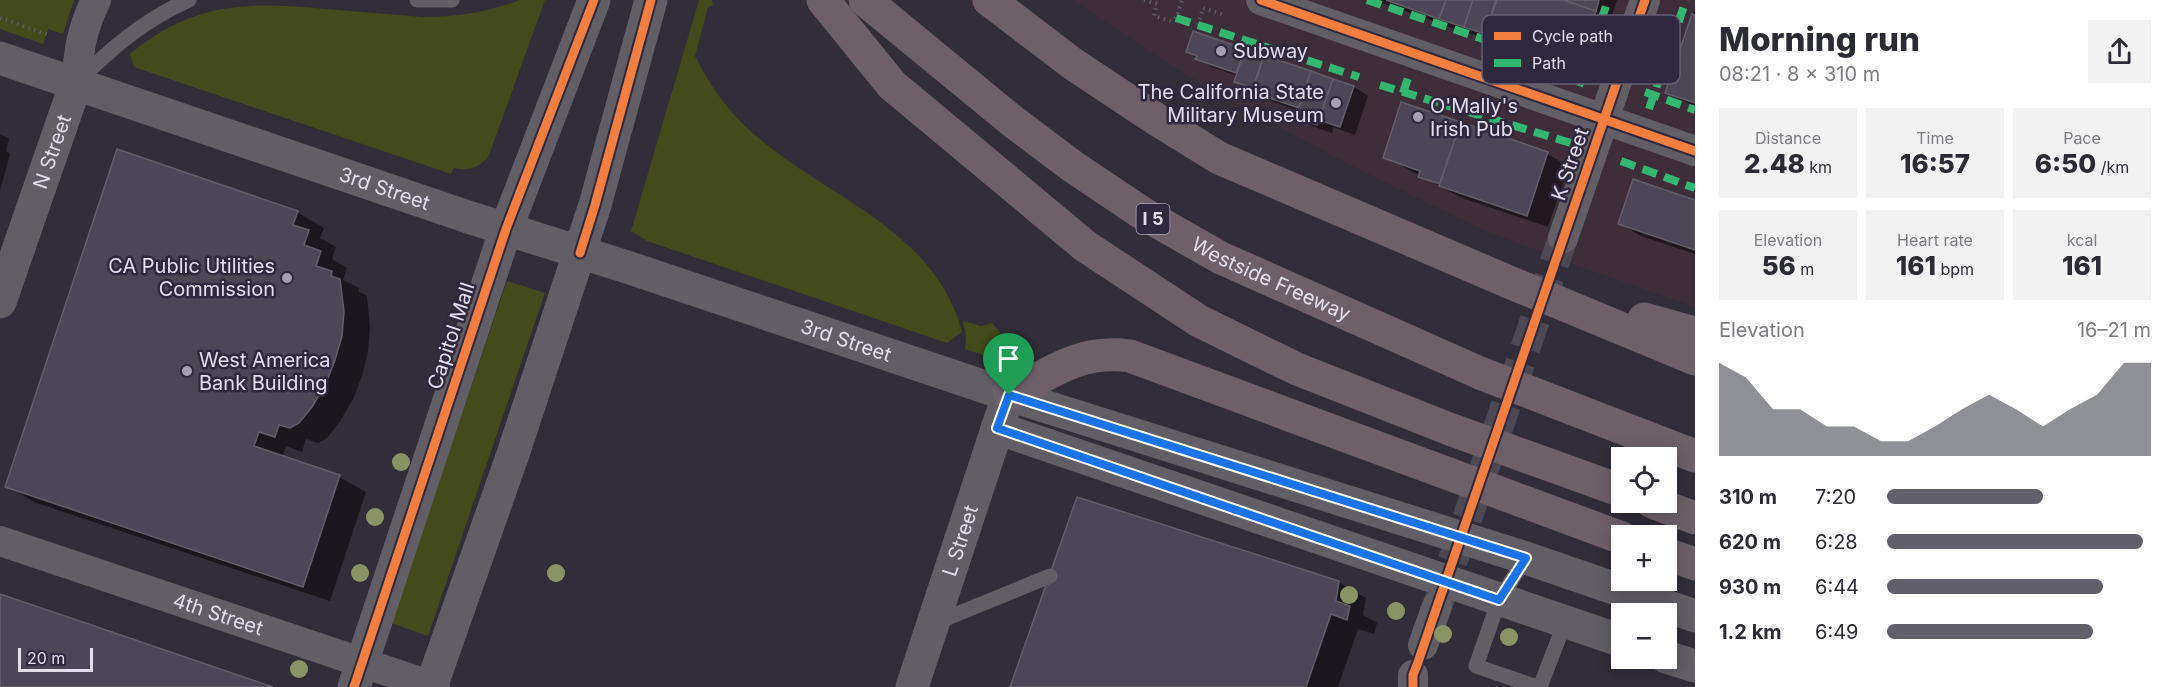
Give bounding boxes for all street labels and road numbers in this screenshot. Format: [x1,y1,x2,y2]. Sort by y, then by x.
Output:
street label: N Street [28,111,76,192]
street label: K Street [1546,124,1594,204]
street label: 3rd Street [336,162,433,215]
road number: I 5 [1136,204,1170,234]
street label: Westside Freeway [1187,232,1354,326]
street label: Capitol Mall [422,280,480,392]
street label: 3rd Street [798,314,895,367]
street label: L Street [937,502,983,579]
street label: 4th Street [170,588,267,641]

